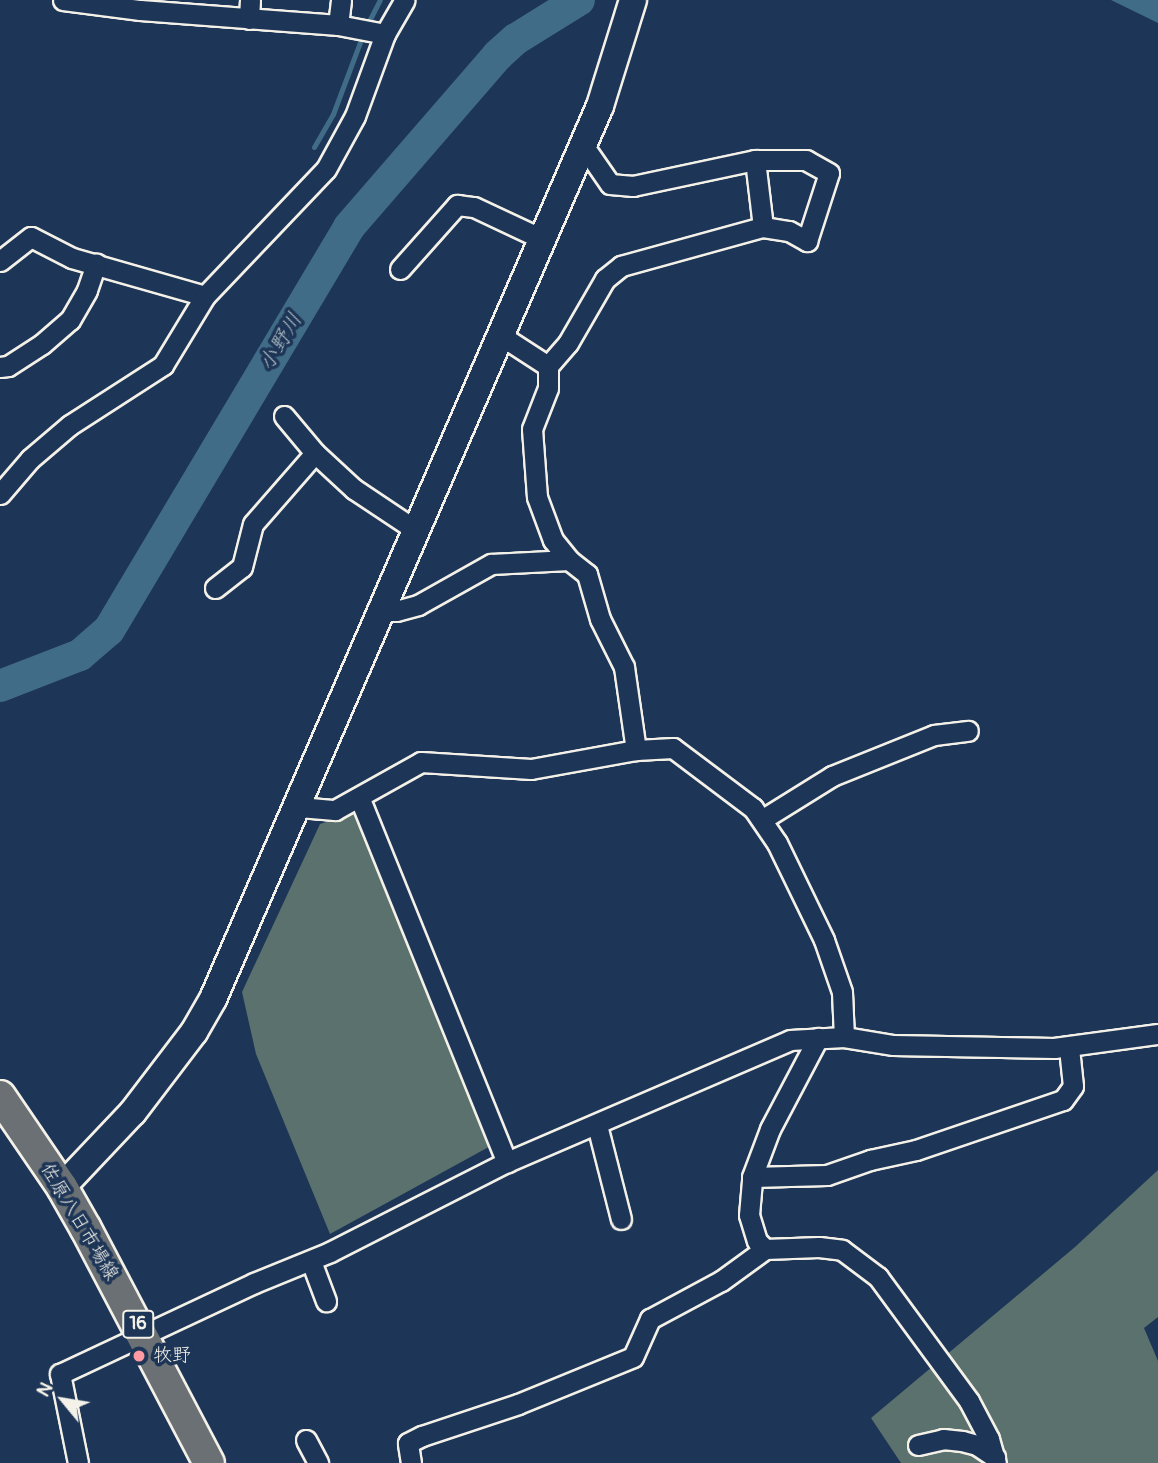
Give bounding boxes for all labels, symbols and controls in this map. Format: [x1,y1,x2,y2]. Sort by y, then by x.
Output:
water label: 小野川 [254,309,308,375]
street label: 佐原八日市場線 [35,1159,123,1285]
road number: 16 [120,1310,156,1338]
place label: 牧野 [153,1345,191,1367]
marker: 牧野 [131,1348,147,1364]
north arrow [28,1365,98,1435]
text: N [31,1378,58,1401]

